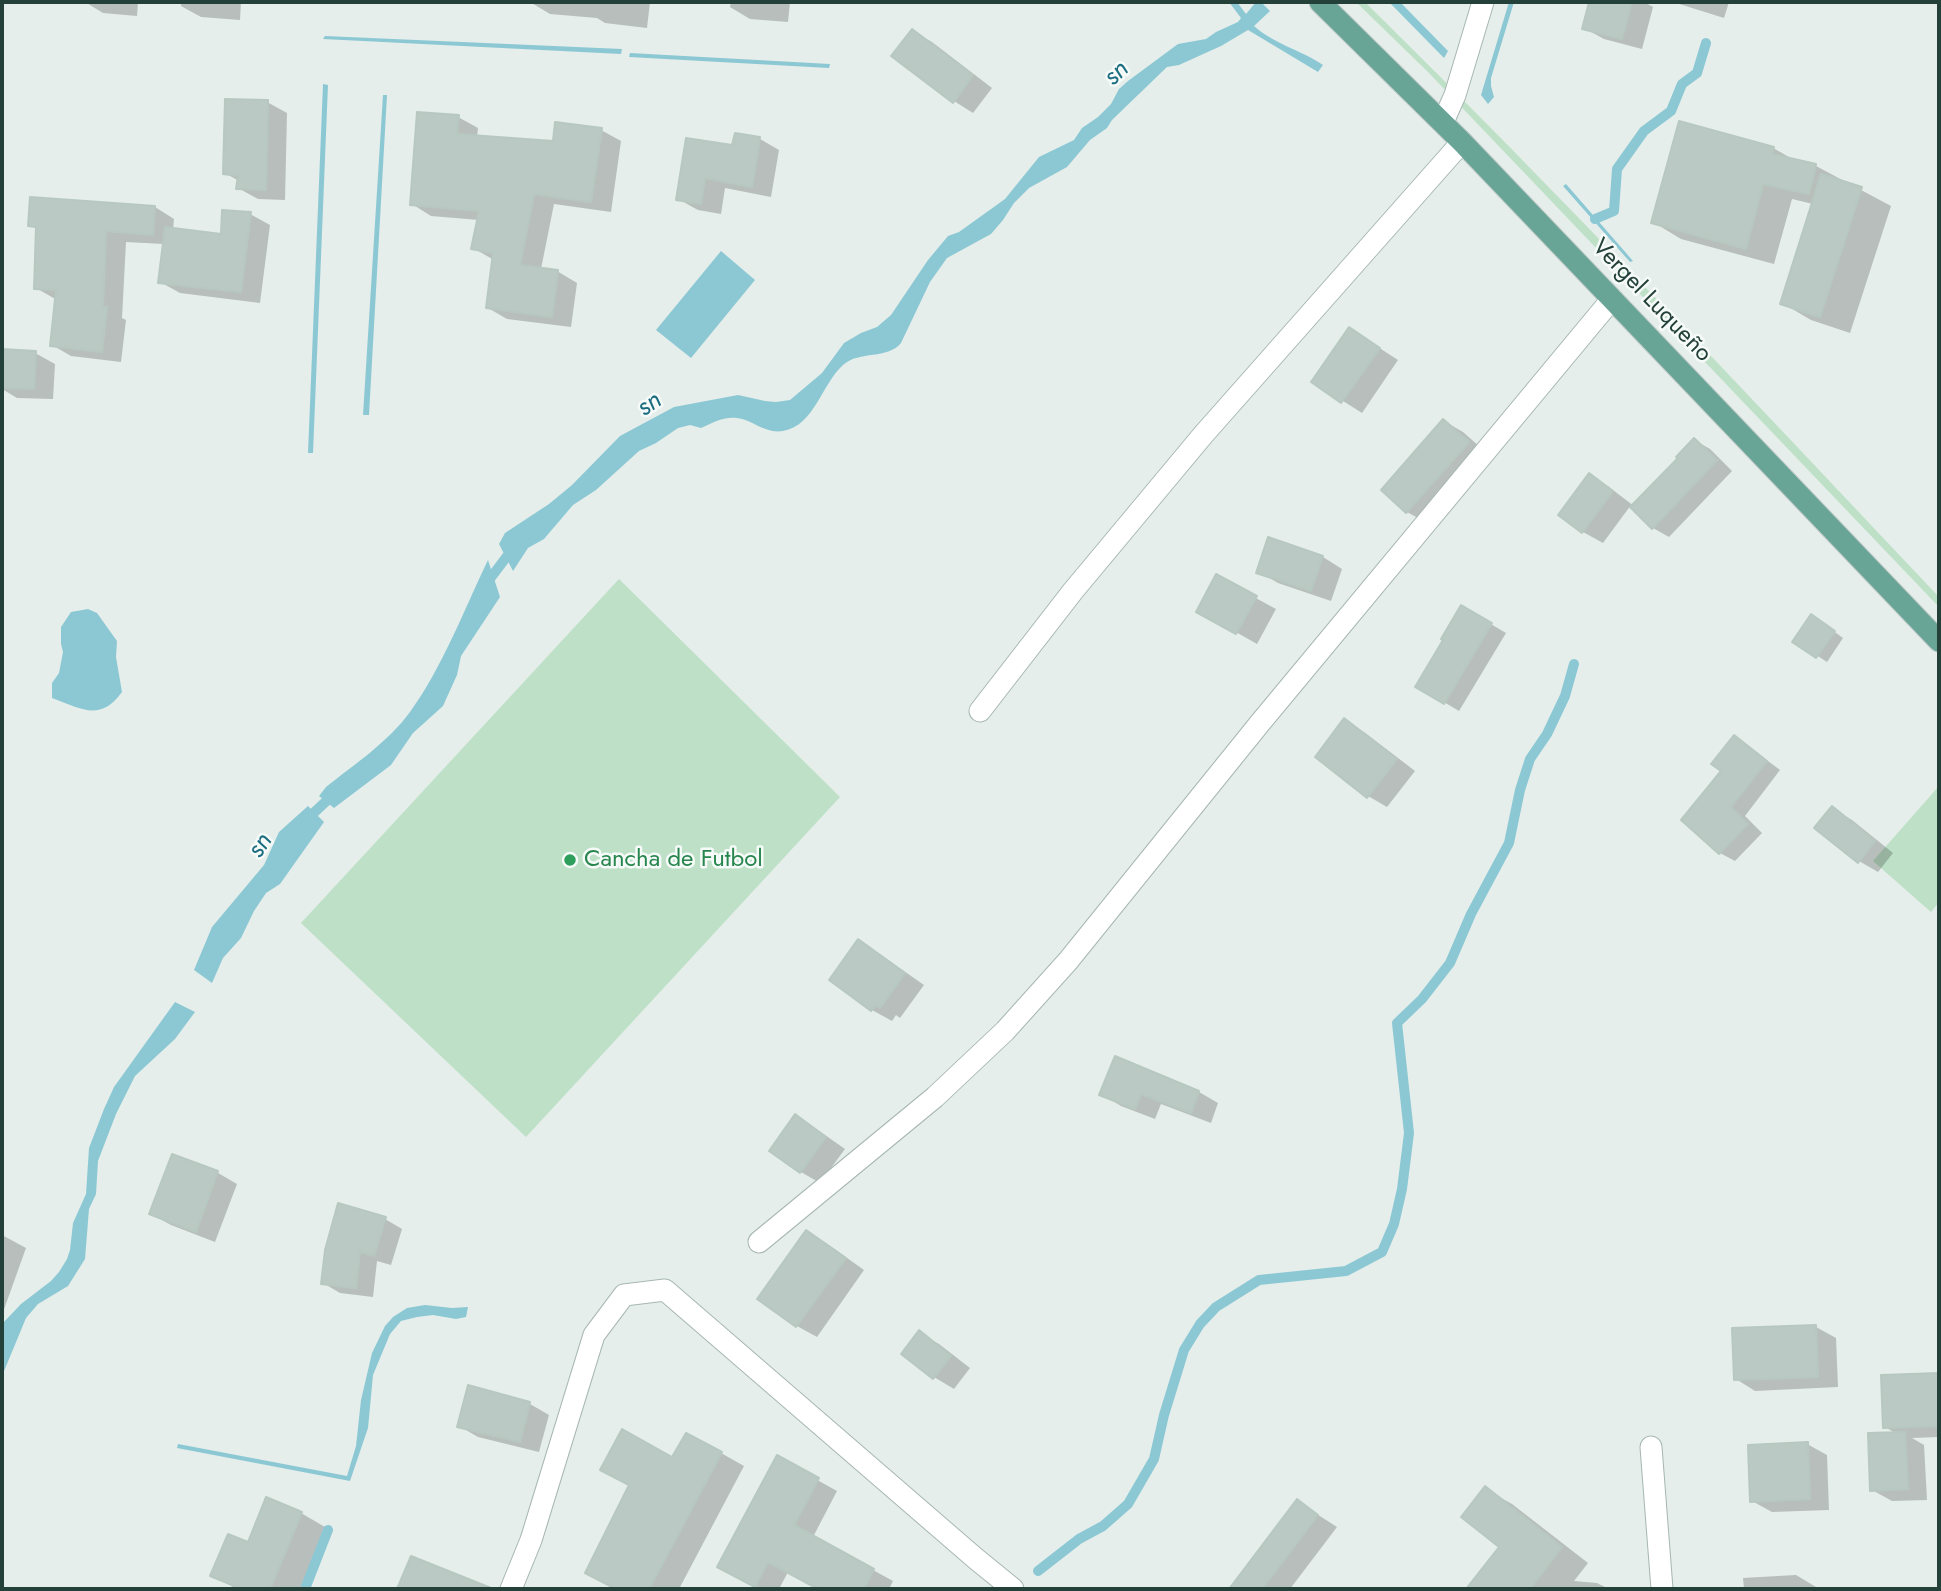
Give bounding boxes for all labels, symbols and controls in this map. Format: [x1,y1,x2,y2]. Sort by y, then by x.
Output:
water label: sn [1098,55,1136,93]
street label: Vergel Luqueño [1585,233,1717,369]
water label: sn [632,386,668,424]
water label: sn [242,828,280,864]
place label: Cancha de Futbol [584,846,763,874]
marker: Cancha de Futbol [562,852,578,868]

